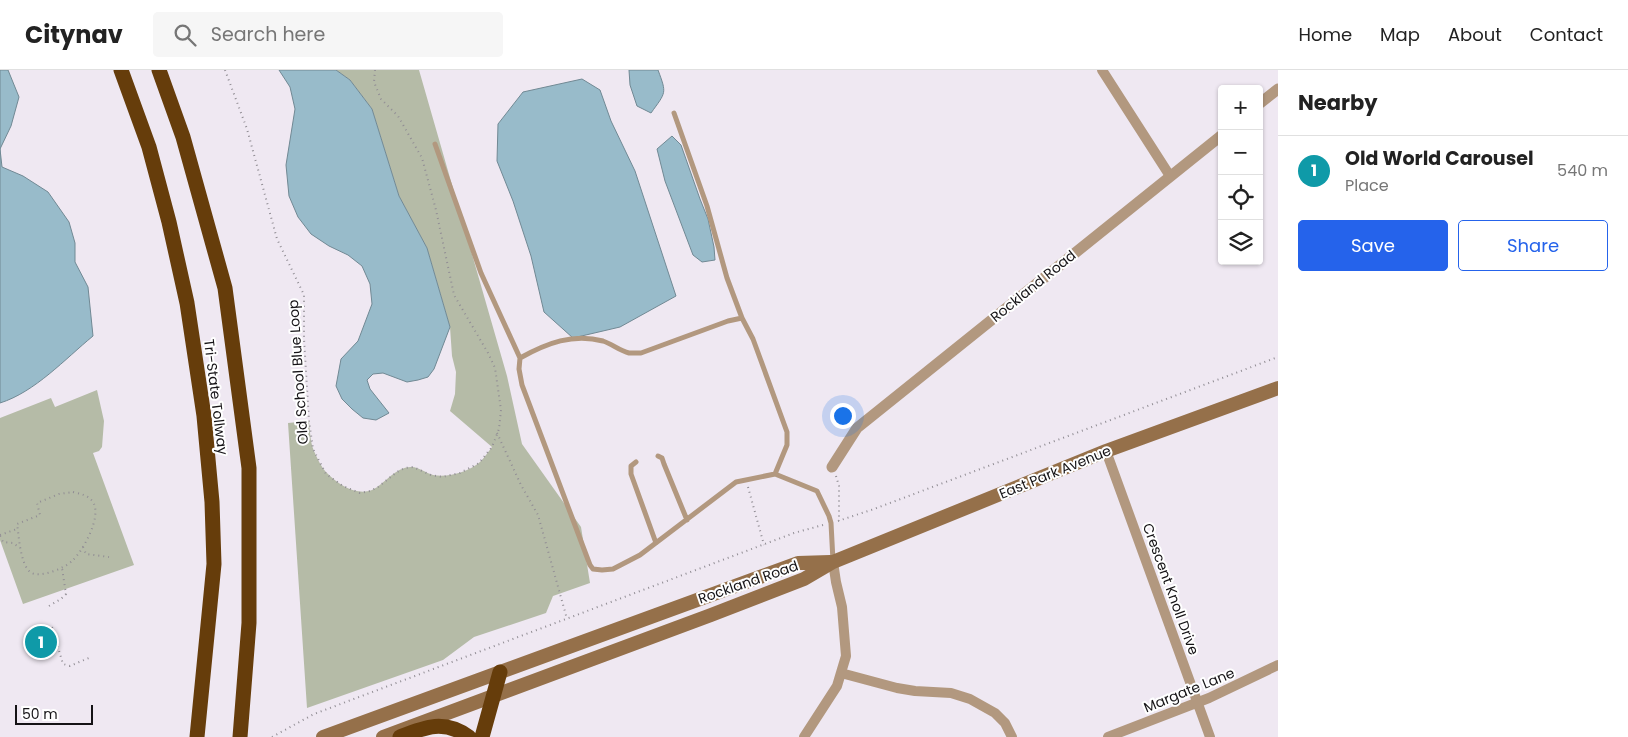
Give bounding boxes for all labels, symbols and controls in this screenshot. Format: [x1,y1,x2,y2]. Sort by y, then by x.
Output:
search box [153,12,503,57]
text: Citynav [25,18,123,51]
icon: search [171,21,199,49]
text: Search here [211,21,325,48]
text: Home [1298,22,1352,47]
text: Map [1380,22,1420,47]
text: About [1448,22,1502,47]
text: Contact [1530,22,1603,47]
map controls [1218,85,1263,265]
button: + [1218,85,1263,130]
text: Nearby [1298,88,1378,117]
button: − [1218,130,1263,175]
text: Old World Carousel [1345,145,1534,172]
text: 1 [1311,159,1317,182]
text: 540 m [1557,159,1608,182]
text: Place [1345,174,1389,197]
button: locate [1218,175,1263,220]
button: layers [1218,220,1263,265]
button: Save [1298,220,1448,271]
button: Share [1458,220,1608,271]
street label: Rockland Road [986,245,1080,327]
street label: Old School Blue Loop [283,299,313,445]
street label: Tri-State Tollway [199,338,233,456]
your location [830,403,856,429]
street label: East Park Avenue [996,440,1114,504]
street label: Crescent Knoll Drive [1138,520,1204,658]
street label: Rockland Road [695,556,801,608]
pin: 1 [25,623,57,661]
street label: Margate Lane [1141,663,1238,717]
scale bar [15,702,92,725]
text: 50 m [22,704,58,724]

